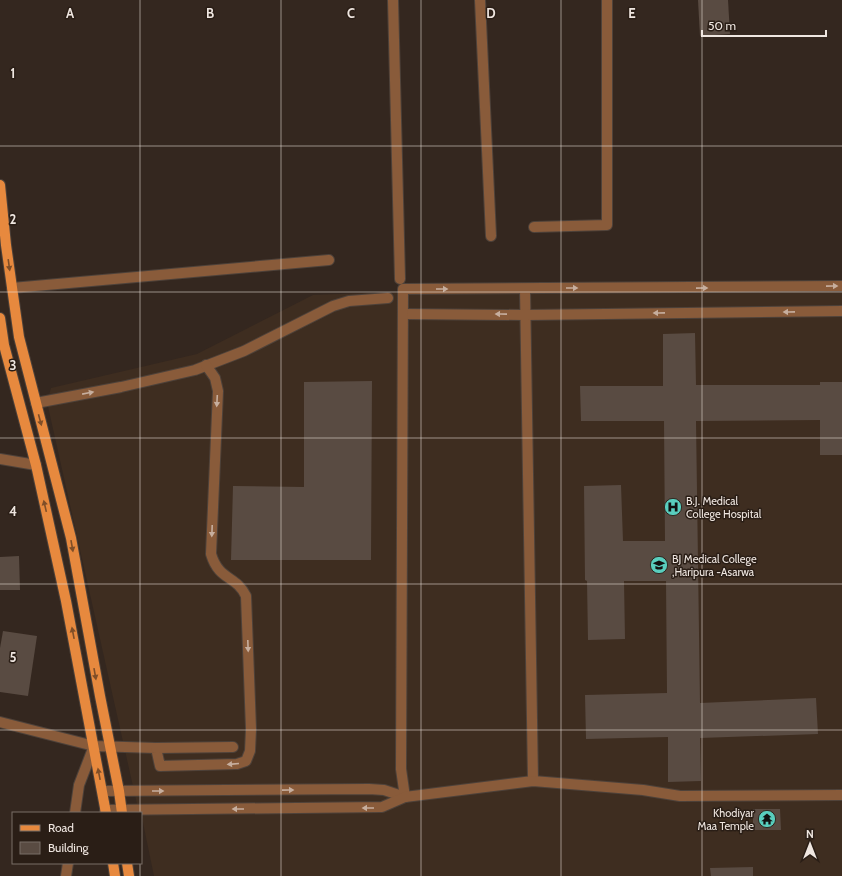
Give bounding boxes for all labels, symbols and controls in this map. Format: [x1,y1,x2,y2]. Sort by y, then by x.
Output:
text: A [66,5,75,21]
text: B [206,5,214,21]
text: C [347,5,355,21]
text: D [486,5,496,21]
text: E [628,5,636,21]
scale bar [702,12,826,38]
text: 50 m [708,18,736,33]
text: 1 [11,65,15,81]
text: 2 [10,211,17,227]
one-way arrow [6,259,12,271]
one-way arrow [826,283,839,289]
one-way arrow [696,284,708,291]
one-way arrow [566,285,578,292]
one-way arrow [436,286,449,292]
one-way arrow [782,309,795,315]
one-way arrow [652,310,665,316]
one-way arrow [494,311,507,317]
text: 3 [9,357,17,373]
one-way arrow [82,390,94,396]
one-way arrow [214,395,221,407]
one-way arrow [37,414,43,426]
place label: B.J. Medical College Hospital [686,494,762,521]
hospital icon: B.J. Medical College Hospital [663,497,683,517]
one-way arrow [42,500,48,512]
text: 4 [9,503,17,519]
one-way arrow [209,525,215,538]
one-way arrow [70,540,76,552]
place label: BJ Medical College ,Haripura -Asarwa [672,552,757,579]
school or university icon: BJ Medical College ,Haripura -Asarwa [649,555,669,575]
one-way arrow [69,627,75,639]
one-way arrow [245,640,251,653]
text: 5 [10,649,17,665]
one-way arrow [93,668,99,680]
one-way arrow [227,761,239,767]
one-way arrow [96,768,102,781]
one-way arrow [282,787,295,793]
one-way arrow [152,788,165,794]
one-way arrow [361,805,374,811]
one-way arrow [231,806,244,812]
place label: Khodiyar Maa Temple [698,806,755,833]
temple icon: Khodiyar Maa Temple [757,809,777,829]
legend [12,812,142,864]
text: Road [48,820,74,835]
north arrow [790,824,830,864]
text: N [806,827,814,841]
text: Building [48,840,90,855]

